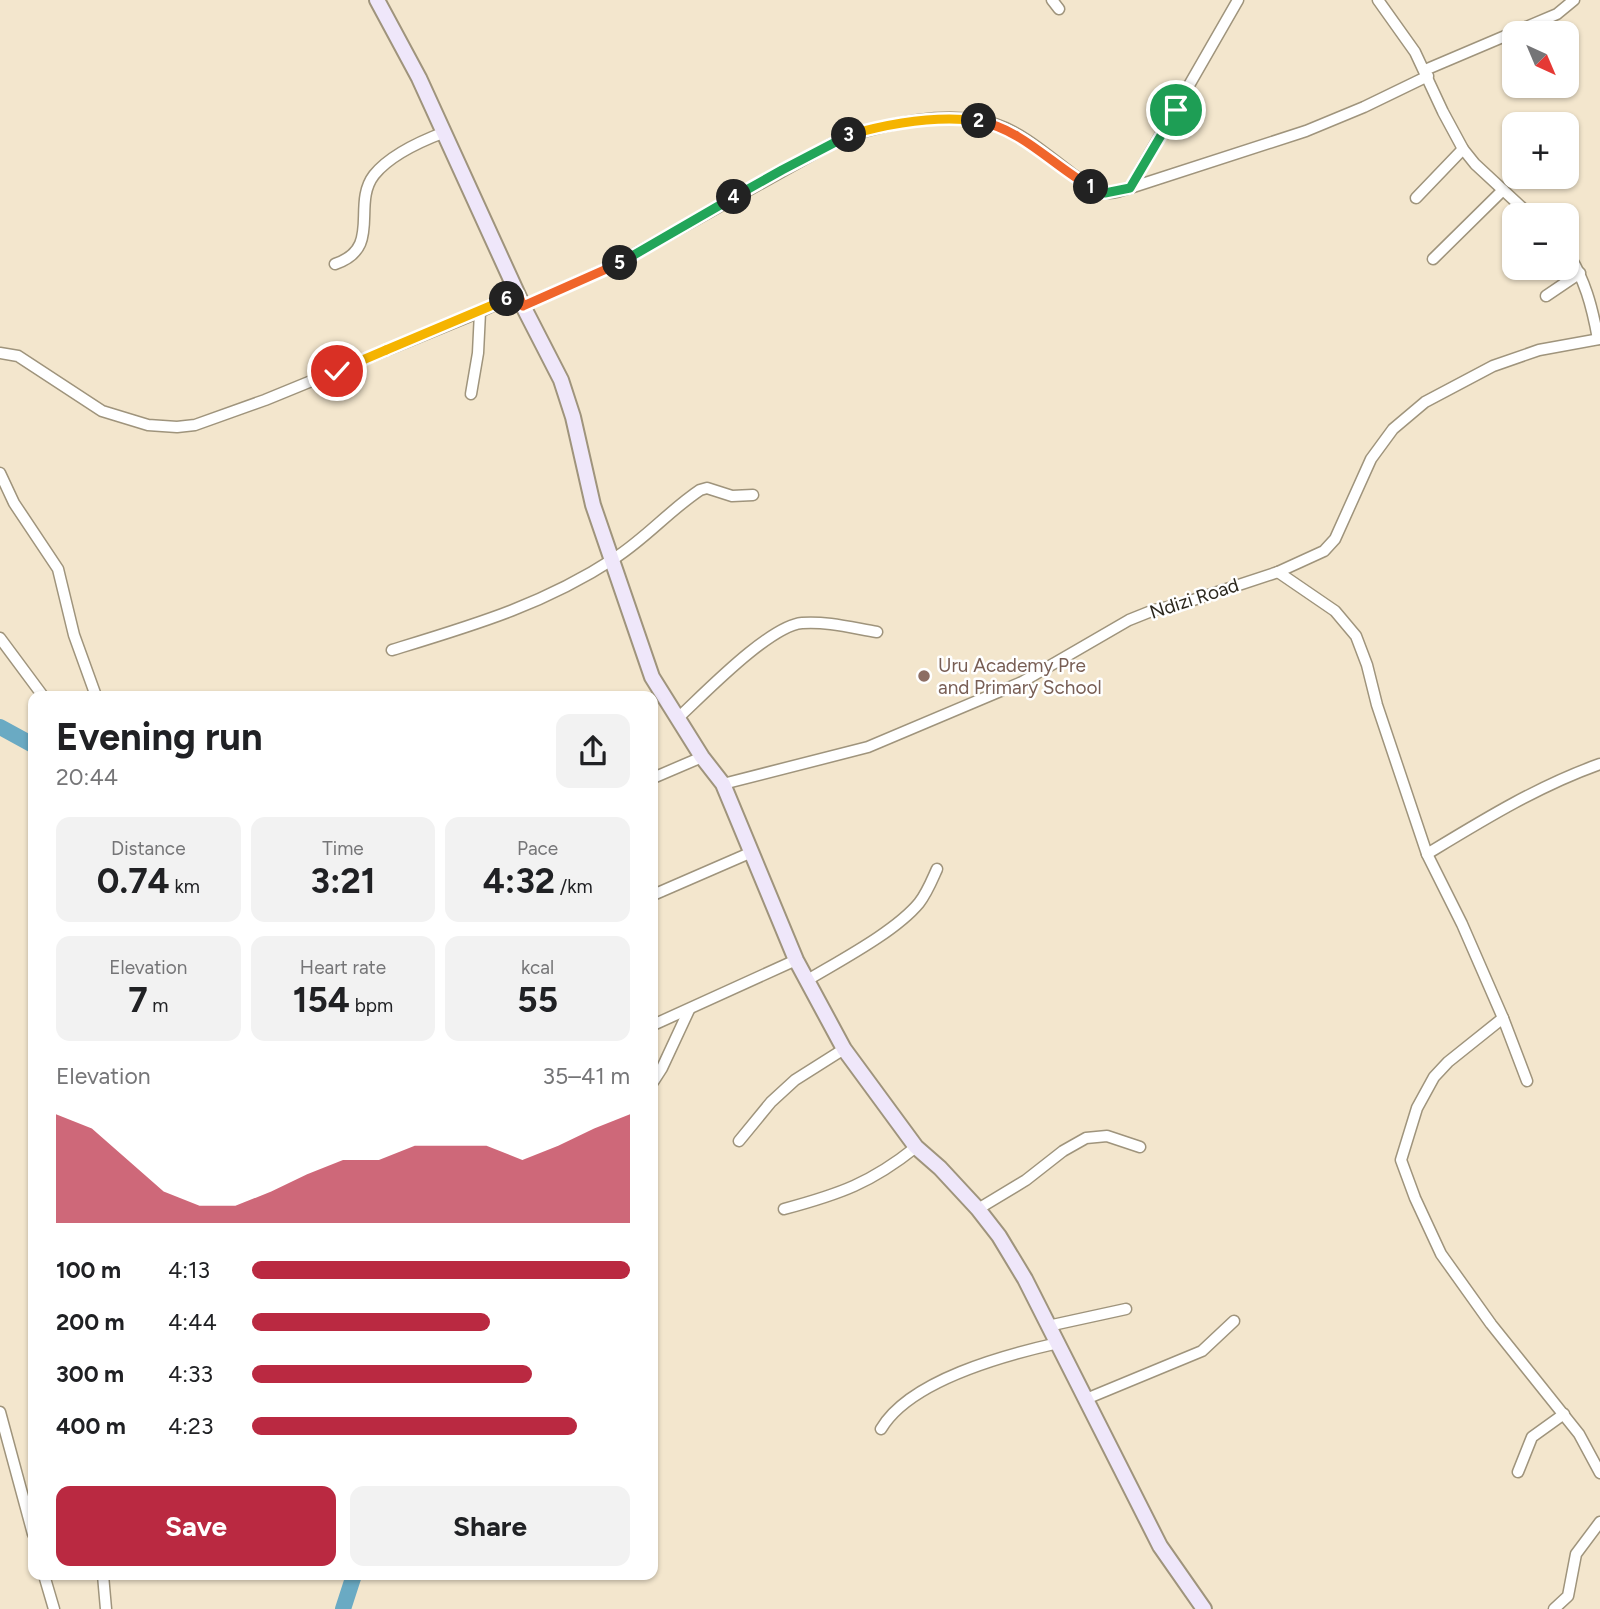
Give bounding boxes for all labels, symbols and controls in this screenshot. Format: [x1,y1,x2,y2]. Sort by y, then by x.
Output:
north arrow [1502,21,1578,98]
map controls [1502,21,1579,280]
pin [1146,80,1206,140]
icon: arrive [1157,91,1195,129]
pin: 2 [962,104,996,138]
text: 2 [973,109,984,132]
button: + [1502,112,1579,189]
pin: 3 [832,118,866,152]
text: 3 [843,123,854,146]
pin: 1 [1074,170,1108,204]
text: 1 [1086,175,1095,198]
pin: 4 [716,180,752,214]
text: 4 [727,185,740,208]
button: − [1502,203,1579,280]
pin: 5 [602,246,638,280]
text: 5 [614,251,625,274]
pin: 6 [490,282,524,316]
text: 6 [501,287,512,310]
pin [307,341,367,401]
icon: check [318,352,356,390]
street label: Ndizi Road [1147,573,1242,624]
place label: Uru Academy Pre and Primary School [938,654,1102,699]
marker: Uru Academy Pre and Primary School [916,668,932,684]
text: Evening run [56,714,263,760]
button: share [556,714,630,788]
text: 20:44 [56,763,118,791]
text: Distance [111,837,186,860]
text: Time [322,837,364,860]
text: Pace [517,837,558,860]
text: 0.74 [97,860,170,902]
text: 3:21 [310,860,376,902]
text: 4:32 [483,860,555,902]
text: km [170,875,200,898]
text: /km [555,875,593,898]
text: Elevation [109,956,187,979]
text: Heart rate [300,956,386,979]
text: kcal [521,956,554,979]
text: 7 [128,979,148,1021]
text: 154 [293,979,350,1021]
text: 55 [517,979,558,1021]
text: m [148,994,169,1017]
text: bpm [350,994,393,1017]
text: Elevation [56,1062,151,1090]
text: 35–41 m [543,1062,630,1090]
text: 100 m [56,1256,121,1284]
text: 4:13 [168,1256,210,1284]
text: 200 m [56,1308,125,1336]
text: 4:44 [168,1308,217,1336]
text: 300 m [56,1360,124,1388]
text: 4:33 [168,1360,213,1388]
text: 400 m [56,1412,126,1440]
text: 4:23 [168,1412,213,1440]
button: Save [56,1486,336,1566]
button: Share [350,1486,630,1566]

